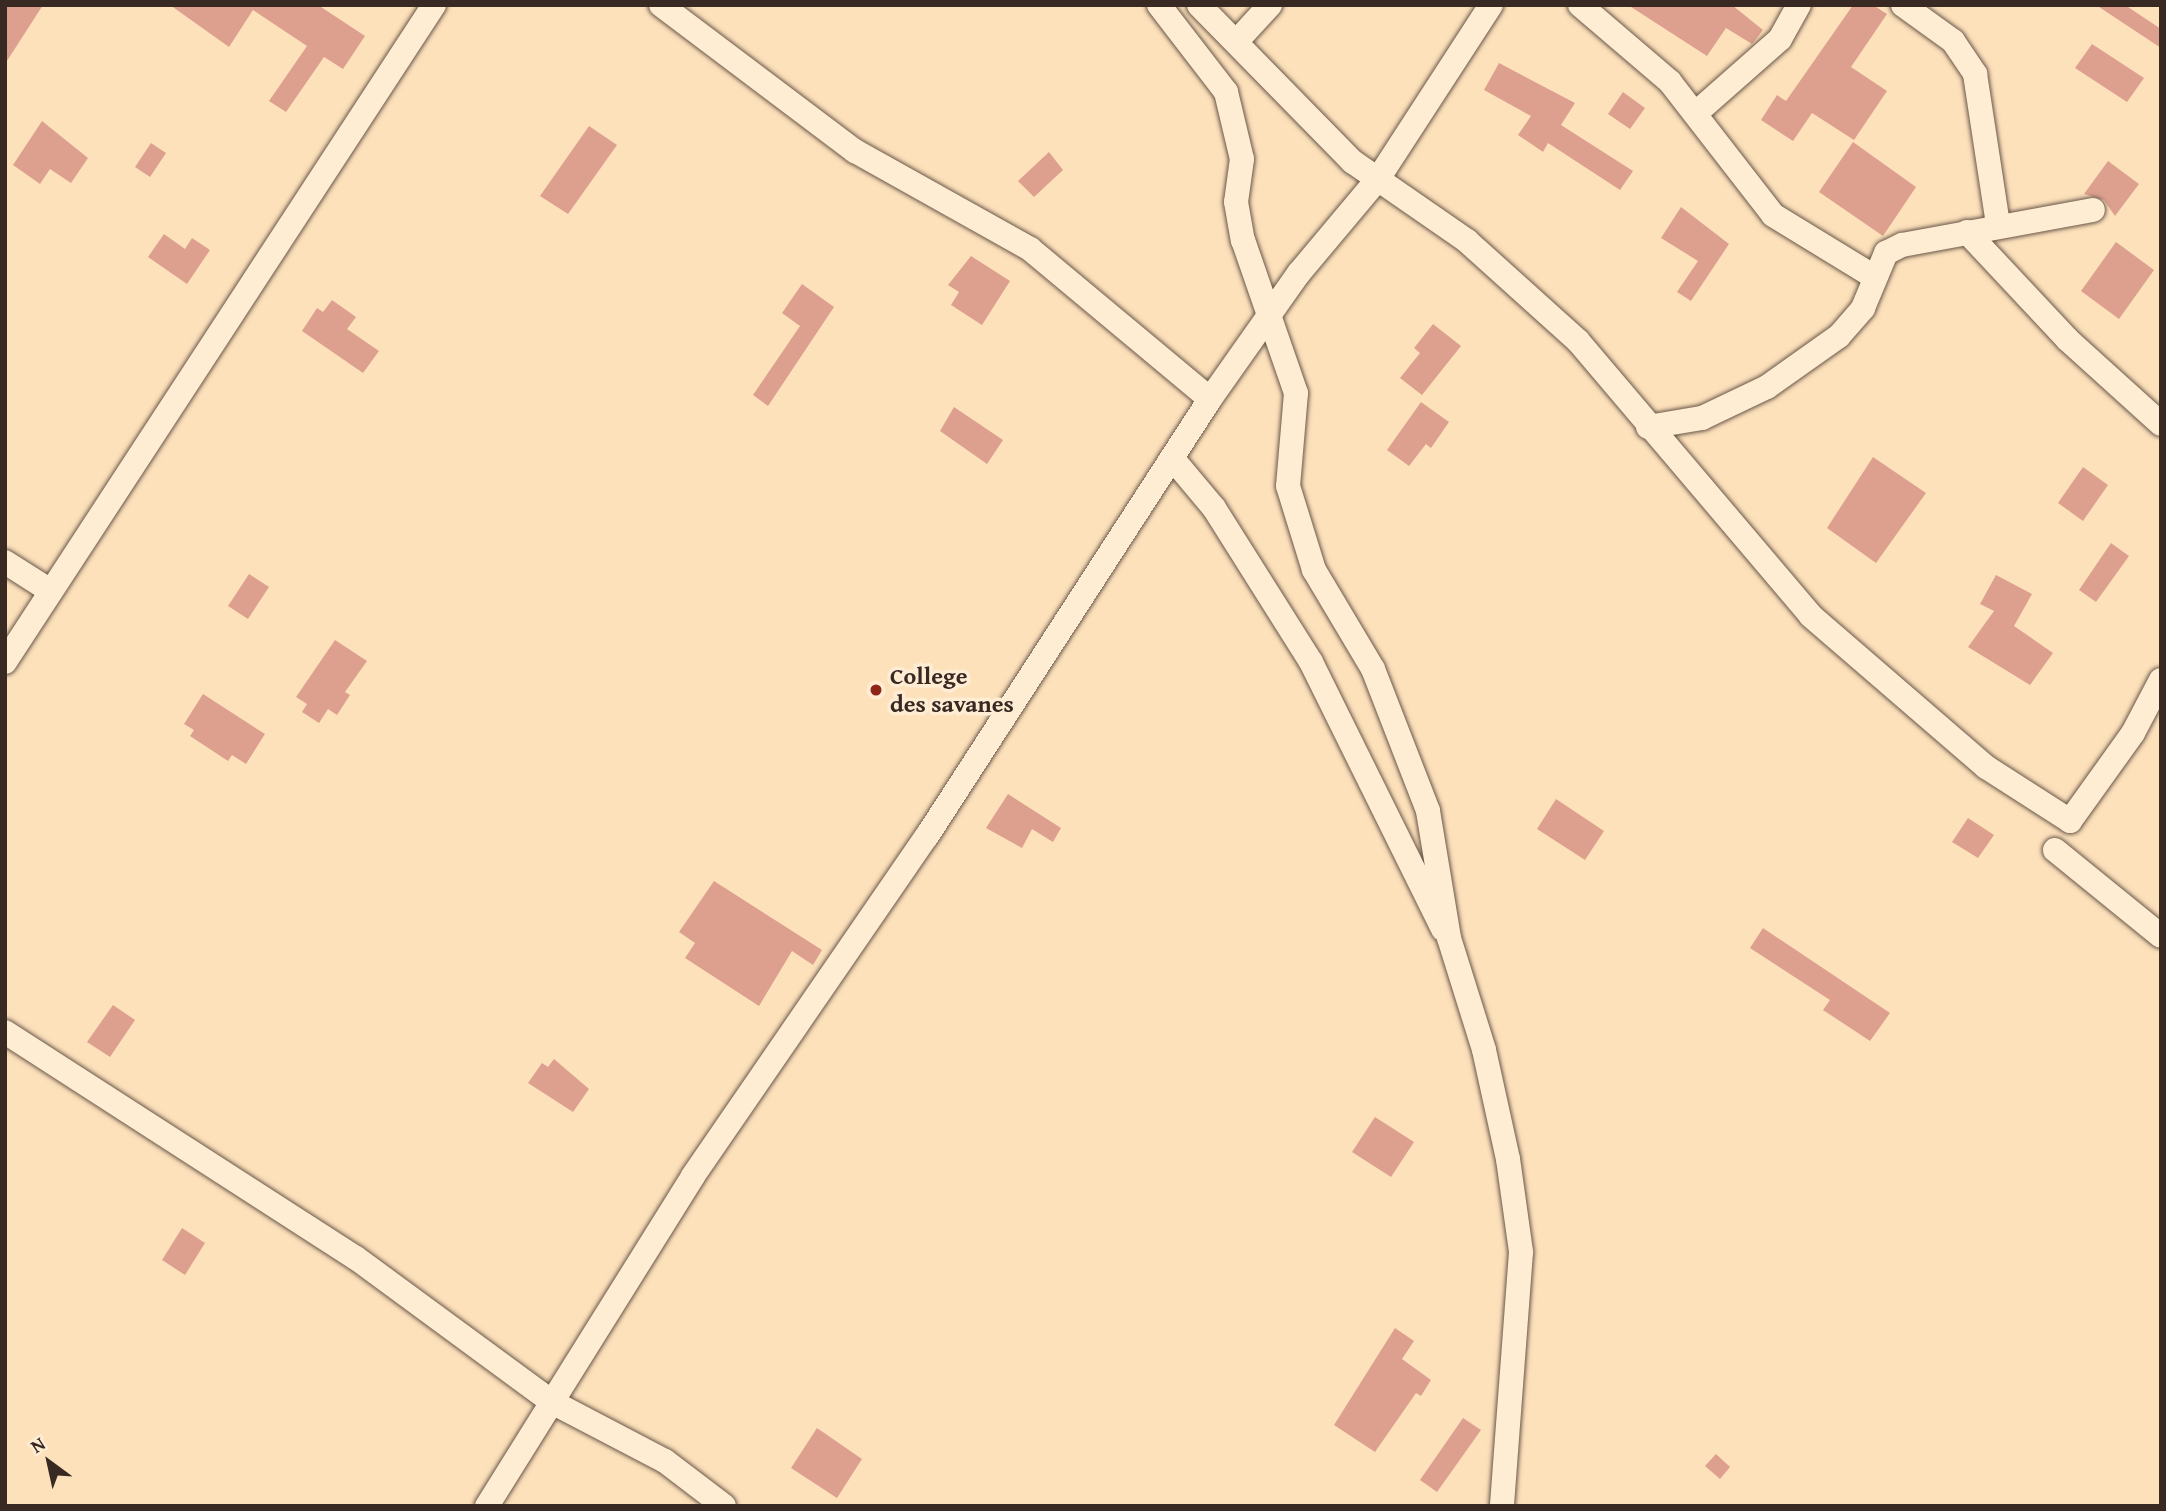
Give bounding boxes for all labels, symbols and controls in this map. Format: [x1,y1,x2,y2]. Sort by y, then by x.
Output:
place label: College des savanes [890,662,1014,718]
marker: College des savanes [868,682,884,698]
north arrow [14,1427,84,1497]
text: N [25,1429,51,1460]

